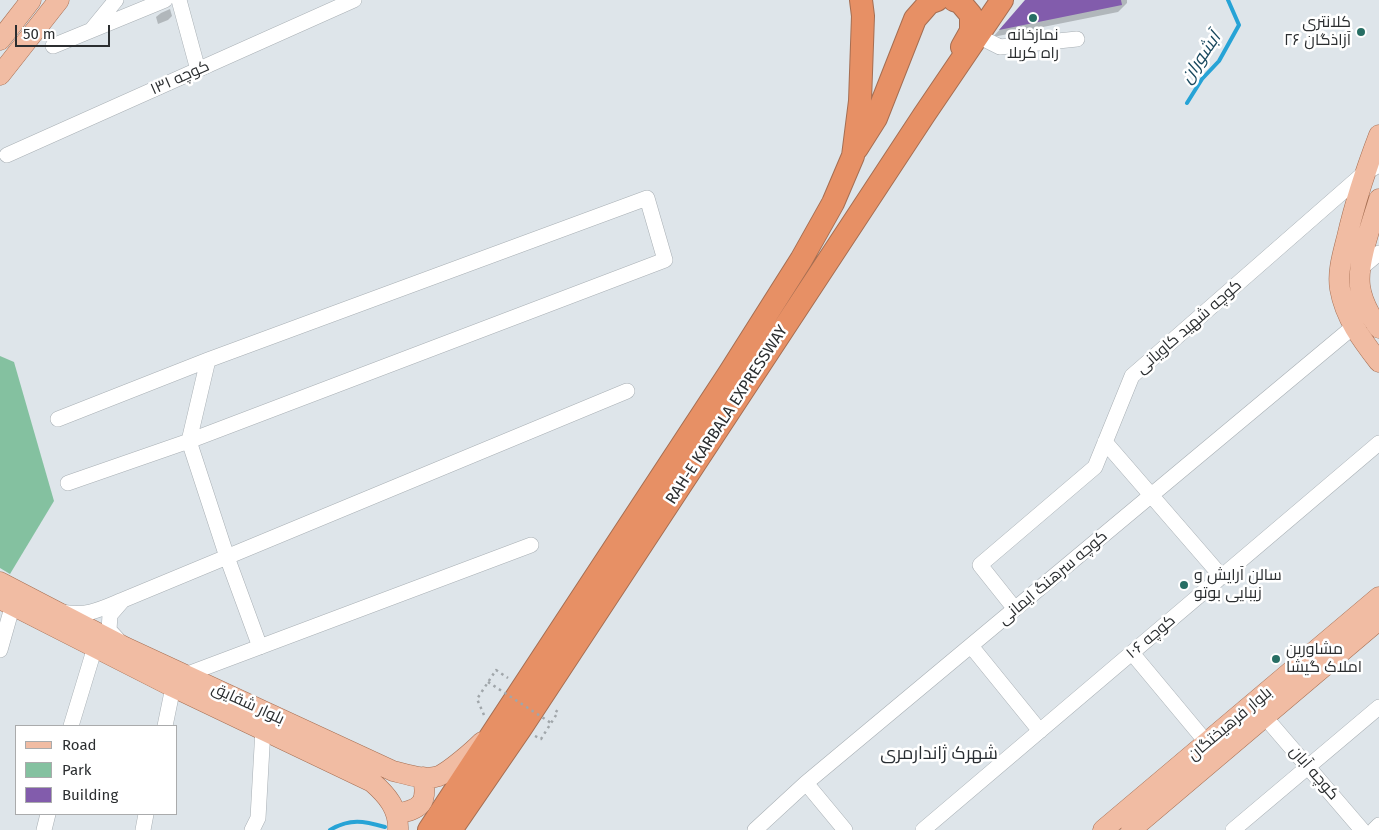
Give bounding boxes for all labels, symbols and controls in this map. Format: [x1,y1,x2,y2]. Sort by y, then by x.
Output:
marker: نمازخانه راه کربلا [1027,12,1039,24]
place label: کلانتری ۲۶ آزاذگان [1284,13,1351,51]
scale bar [18,15,112,47]
text: 50 m [23,25,56,43]
place label: نمازخانه راه کربلا [1007,26,1059,64]
marker: کلانتری ۲۶ آزاذگان [1355,26,1367,38]
water label: آبشوران [1176,28,1226,88]
street label: کوچه ۱۳۱ [148,57,212,99]
street label: کوچه شهید کاویانی [1132,276,1246,378]
street label: RAH-E KARBALA EXPRESSWAY [662,322,792,508]
street label: کوچه سرهنگ ایمانی [994,527,1112,629]
place label: سالن آرایش و زیبایی بوتو [1194,566,1282,604]
marker: سالن آرایش و زیبایی بوتو [1178,579,1190,591]
street label: کوچه ۱۰۶ [1123,611,1179,663]
place label: مشاورین املاک گیشا [1286,640,1362,678]
marker: مشاورین املاک گیشا [1270,653,1282,665]
street label: بلوار شقایق [209,679,287,729]
street label: بلوار فرهیختگان [1184,683,1276,765]
legend [15,725,178,815]
text: Road [62,736,97,754]
street label: کوچه آبان [1285,742,1343,804]
district label: شهرک ژاندارمری [880,743,998,765]
text: Park [62,761,92,779]
text: Building [62,786,118,804]

